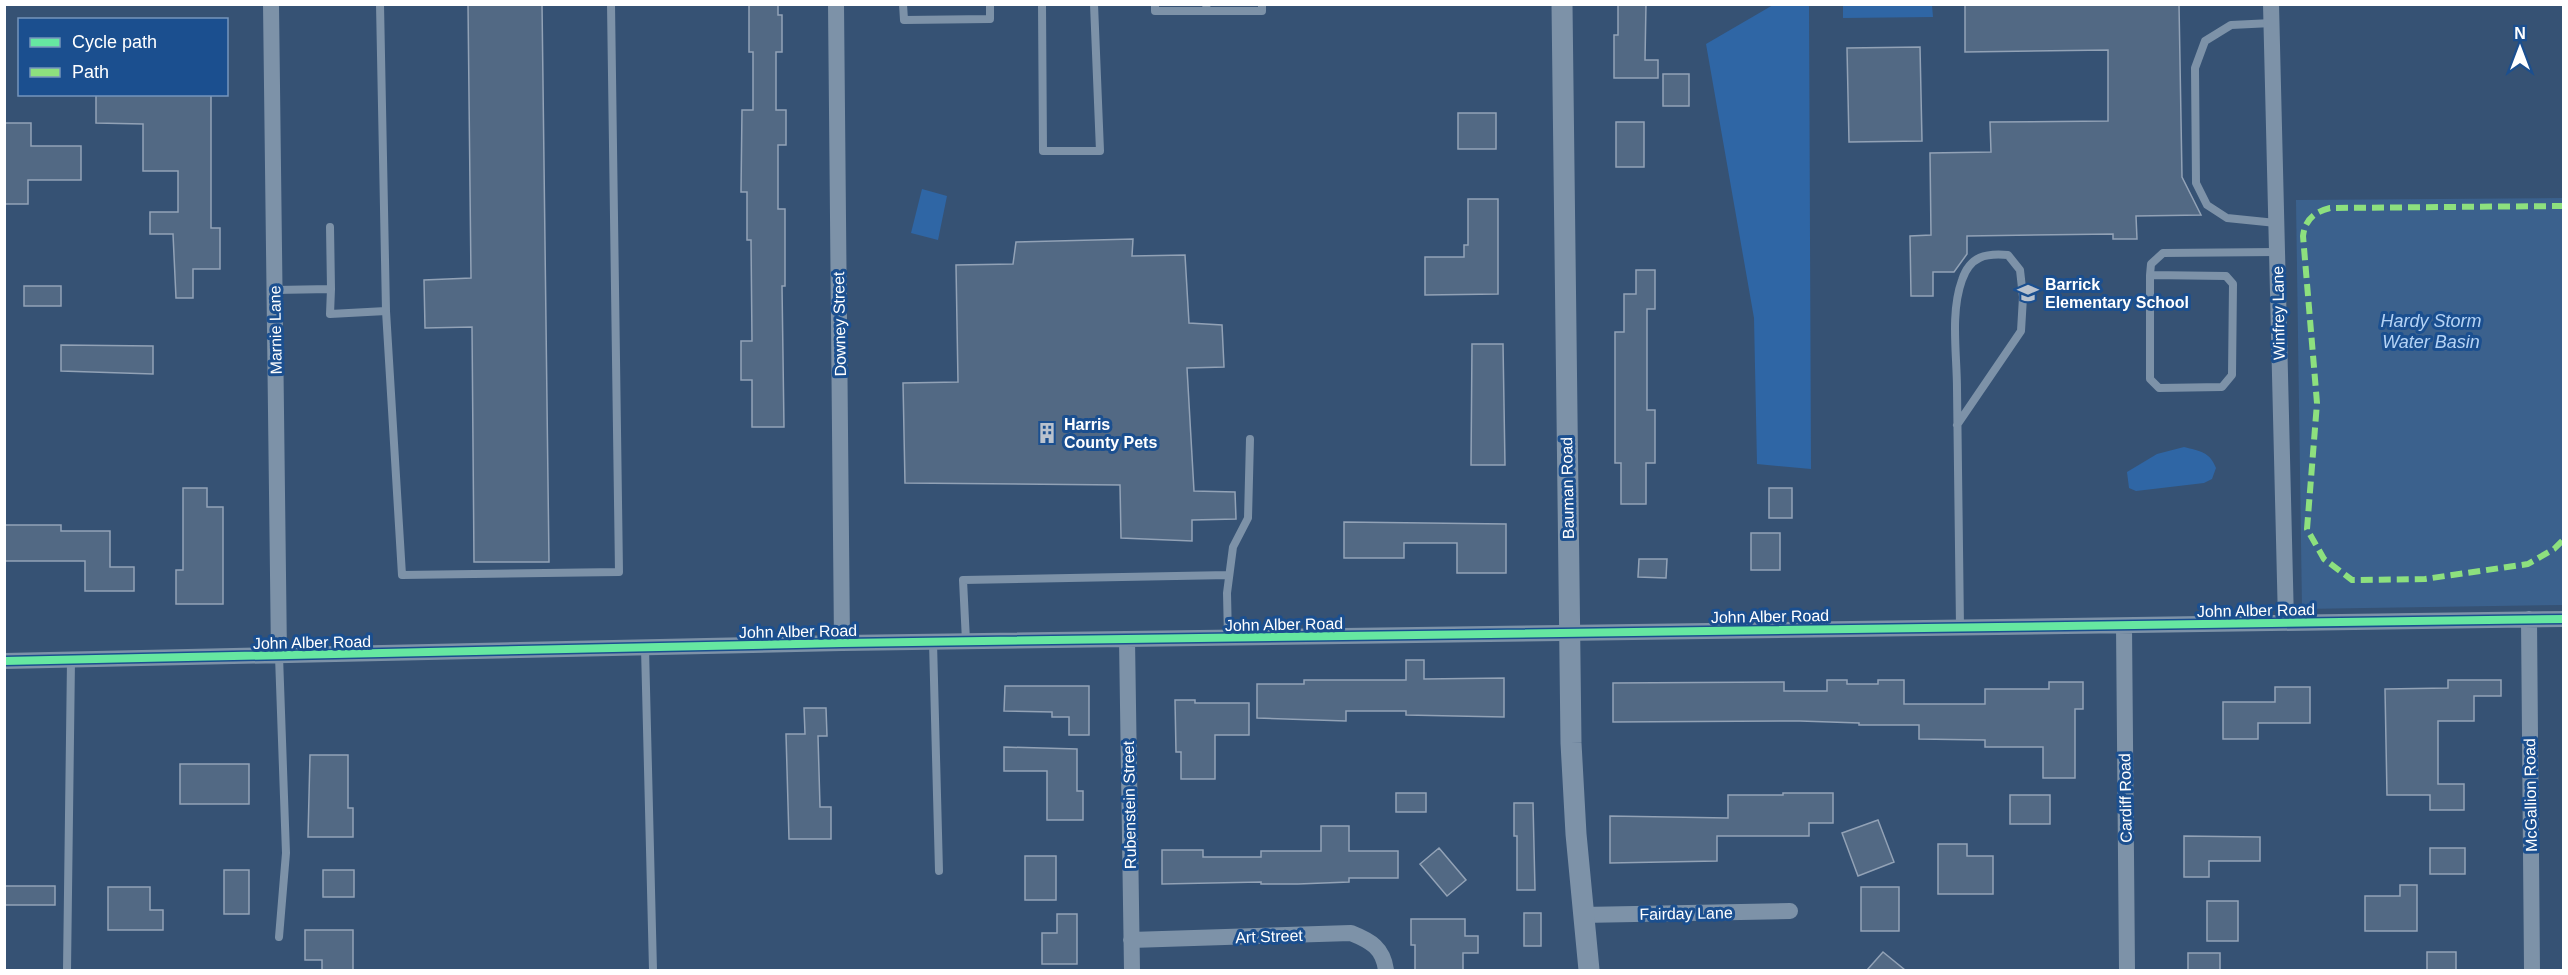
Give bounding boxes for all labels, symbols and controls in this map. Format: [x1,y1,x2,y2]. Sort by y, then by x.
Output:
legend [18,18,228,96]
north arrow [2490,18,2550,78]
text: N [2514,25,2526,42]
text: Cycle path [72,32,157,52]
text: Path [72,62,109,82]
street label: Winfrey Lane [2269,266,2288,360]
street label: Downey Street [830,271,849,377]
place label: Barrick Elementary School [2045,276,2189,311]
school or university icon: Barrick Elementary School [2016,281,2040,305]
street label: Marnie Lane [266,285,285,375]
water label: Hardy Storm Water Basin [2380,311,2482,352]
place label: Harris County Pets [1064,416,1157,451]
building icon: Harris County Pets [1035,421,1059,445]
street label: Bauman Road [1558,437,1577,539]
street label: John Alber Road [2197,601,2315,620]
street label: John Alber Road [1711,607,1829,626]
street label: John Alber Road [1225,615,1343,634]
street label: John Alber Road [739,622,857,641]
street label: John Alber Road [253,633,371,652]
street label: McGallion Road [2521,738,2540,852]
street label: Rubenstein Street [1120,740,1139,869]
street label: Cardiff Road [2116,753,2135,843]
street label: Fairday Lane [1639,904,1733,923]
street label: Art Street [1235,927,1304,946]

